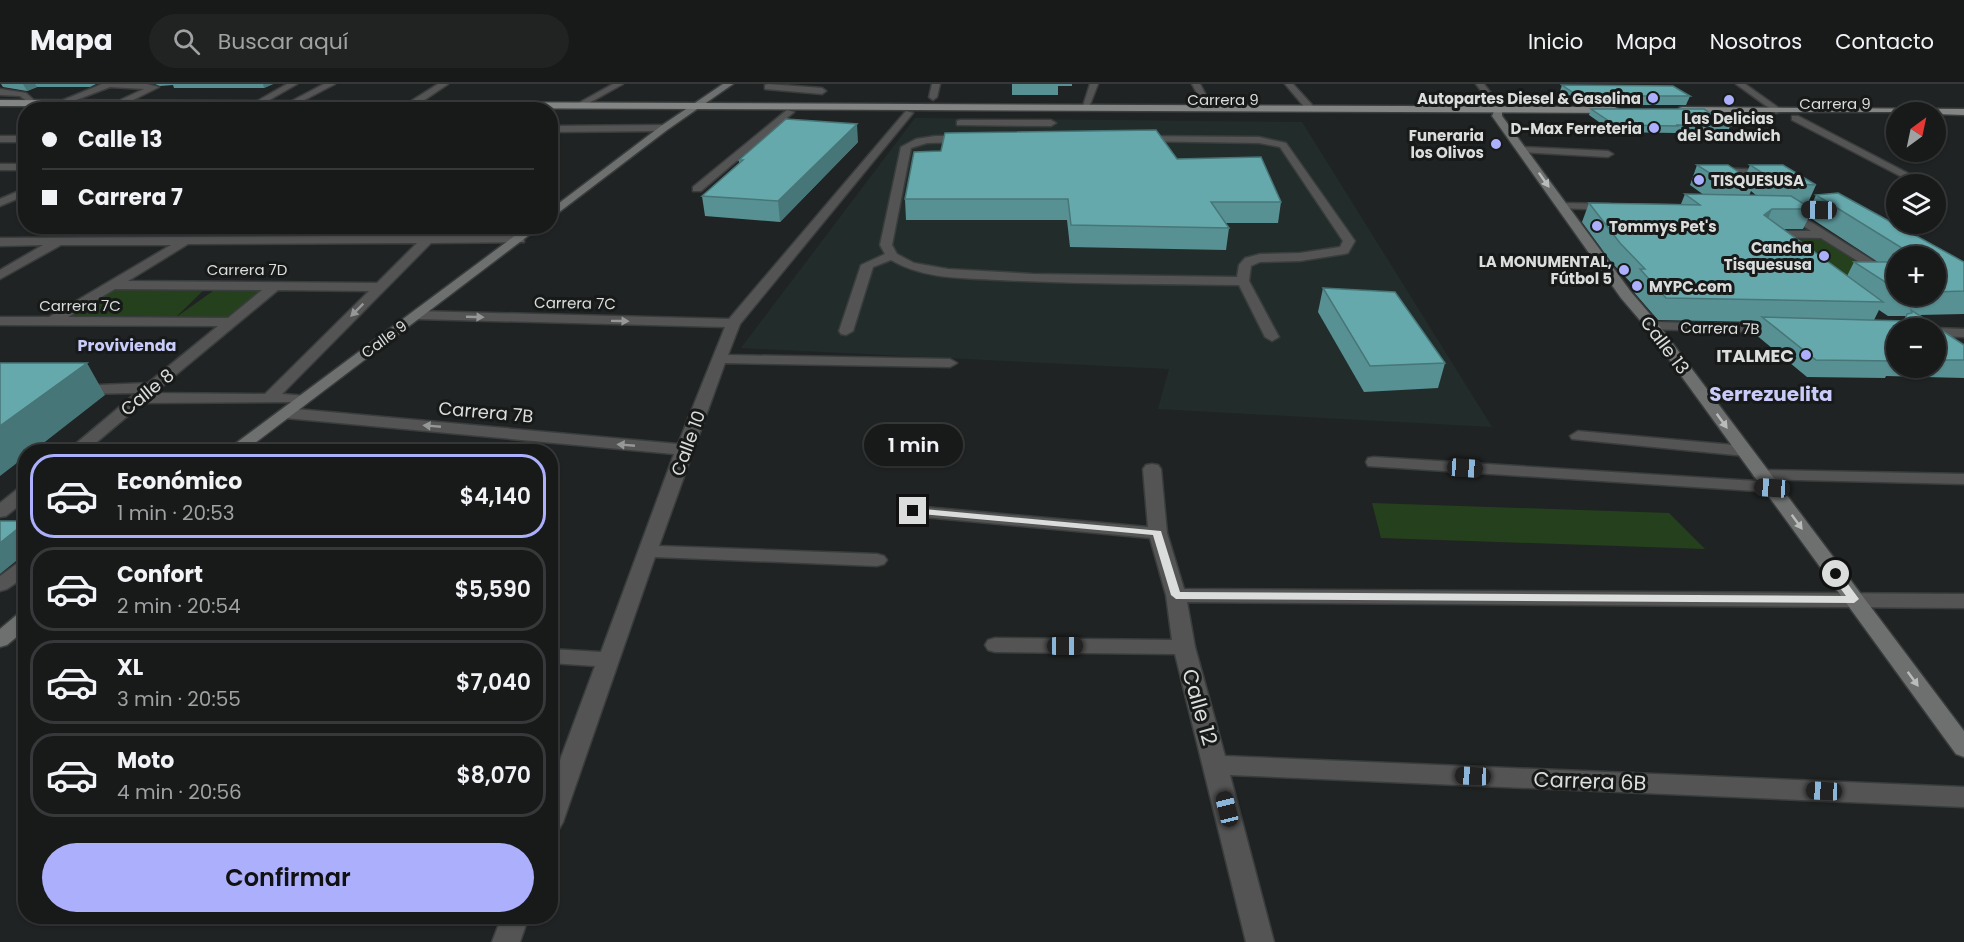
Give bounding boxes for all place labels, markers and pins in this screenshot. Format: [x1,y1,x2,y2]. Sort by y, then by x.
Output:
place label: Autopartes Diesel & Gasolina [1417,88,1641,109]
marker: Autopartes Diesel & Gasolina [1646,91,1660,105]
marker: Las Delicias del Sandwich [1722,93,1736,107]
place label: Las Delicias del Sandwich [1677,108,1781,146]
place label: D-Max Ferreteria [1511,118,1642,139]
marker: D-Max Ferreteria [1647,121,1661,135]
place label: Funeraria los Olivos [1409,125,1484,163]
marker: Funeraria los Olivos [1489,137,1503,151]
place label: TISQUESUSA [1711,170,1804,191]
marker: TISQUESUSA [1692,173,1706,187]
place label: Tommys Pet's [1609,216,1717,237]
marker: Tommys Pet's [1590,219,1604,233]
place label: Cancha Tisquesusa [1724,237,1812,275]
marker: Cancha Tisquesusa [1817,249,1831,263]
place label: LA MONUMENTAL, Fútbol 5 [1479,251,1612,289]
marker: LA MONUMENTAL, Fútbol 5 [1617,263,1631,277]
place label: MYPC.com [1649,276,1732,297]
marker: MYPC.com [1630,279,1644,293]
place label: ITALMEC [1716,343,1794,368]
marker: ITALMEC [1799,348,1813,362]

